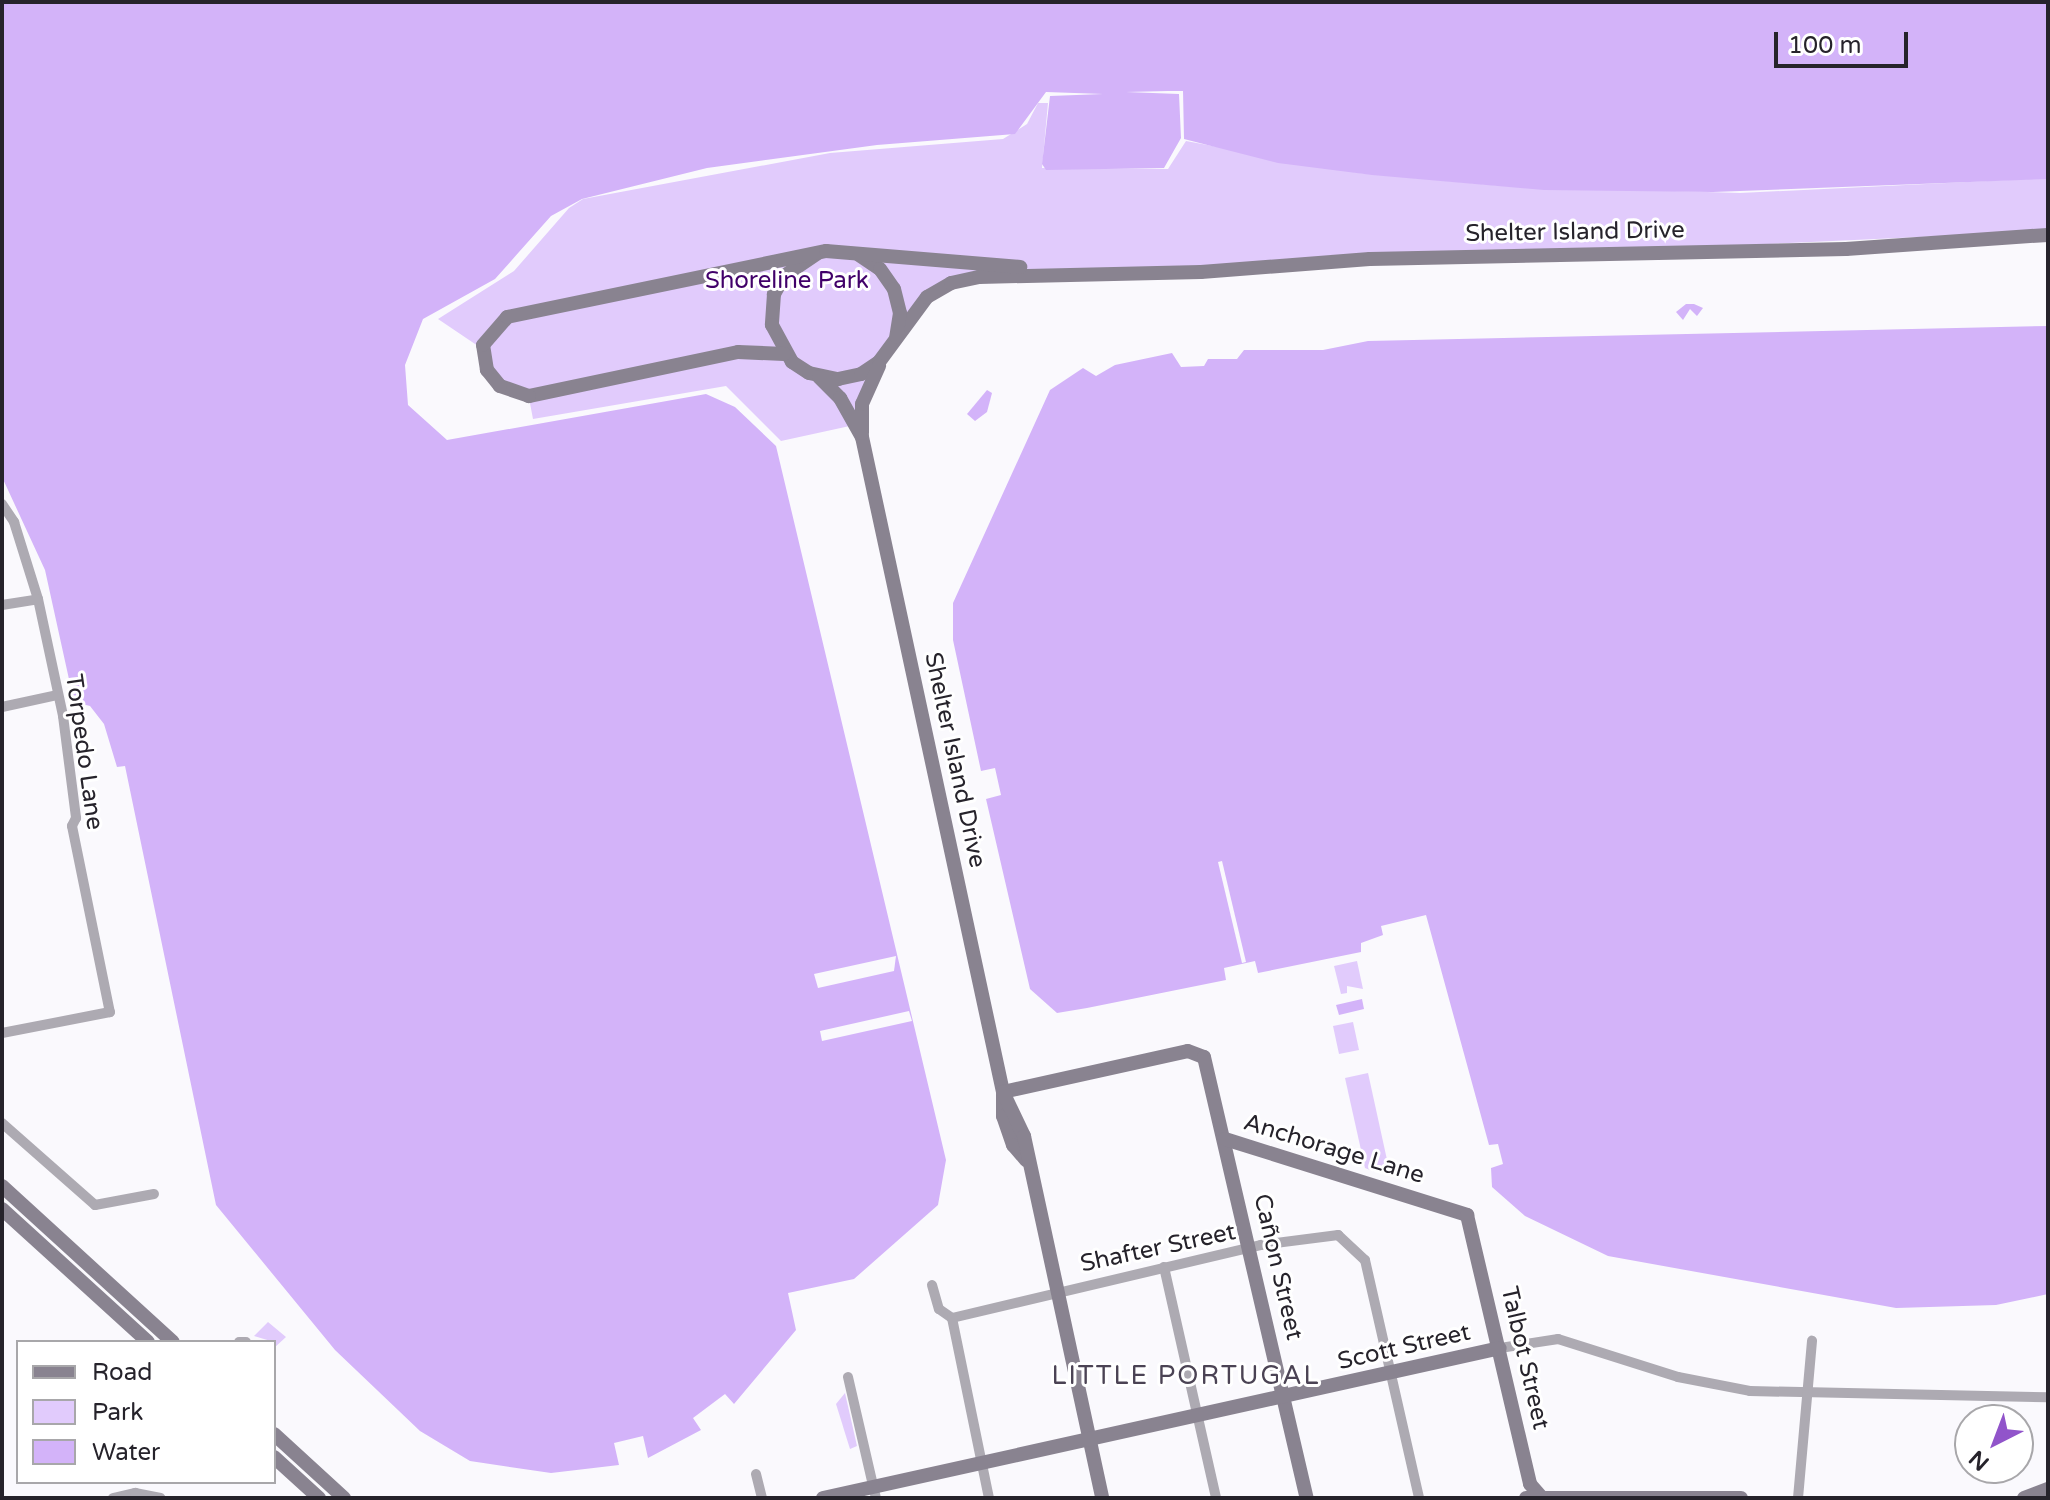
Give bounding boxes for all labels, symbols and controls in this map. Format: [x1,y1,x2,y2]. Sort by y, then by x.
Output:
scale bar [1778,16,1912,66]
text: 100 m [1788,31,1862,60]
street label: Shelter Island Drive [1465,216,1685,248]
park label: Shoreline Park [705,267,869,295]
street label: Shelter Island Drive [918,650,992,870]
street label: Torpedo Lane [59,672,109,832]
street label: Anchorage Lane [1240,1108,1428,1190]
street label: Cañon Street [1247,1191,1309,1343]
street label: Shafter Street [1078,1217,1238,1279]
street label: Talbot Street [1495,1284,1555,1432]
street label: Scott Street [1335,1318,1473,1376]
legend [16,1340,276,1484]
text: Road [92,1358,152,1387]
district label: LITTLE PORTUGAL [1051,1360,1321,1392]
text: Park [92,1398,143,1427]
north arrow [1954,1404,2034,1484]
text: Water [92,1438,160,1467]
text: N [1964,1445,1995,1476]

